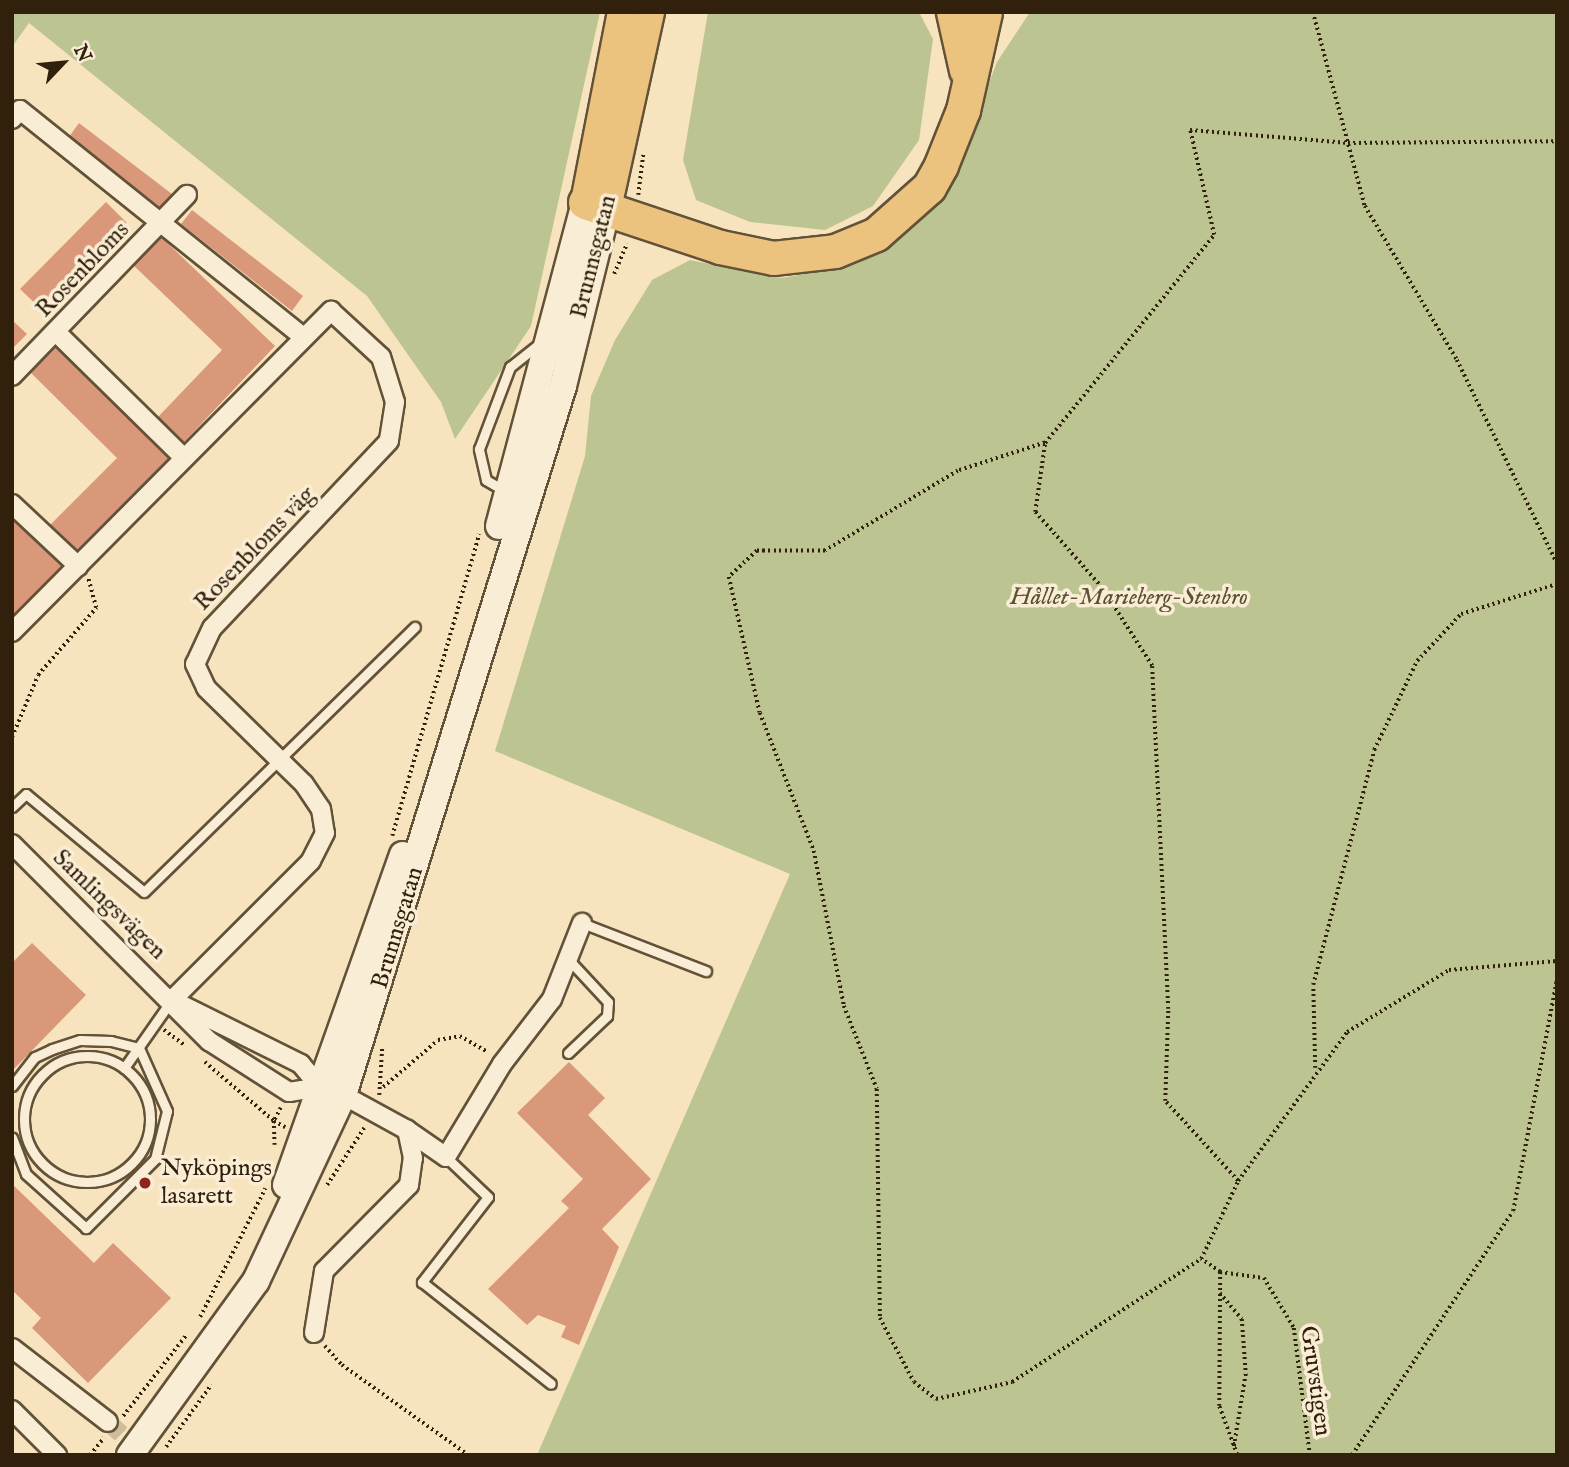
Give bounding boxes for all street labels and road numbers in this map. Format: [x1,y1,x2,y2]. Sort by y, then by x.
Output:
street label: Brunnsgatan [565,192,623,322]
street label: Rosenbloms [30,216,136,324]
street label: Rosenbloms väg [189,481,321,617]
street label: Samlingsvägen [46,844,172,966]
street label: Brunnsgatan [366,864,430,992]
street label: Gruvstigen [1293,1324,1337,1438]

